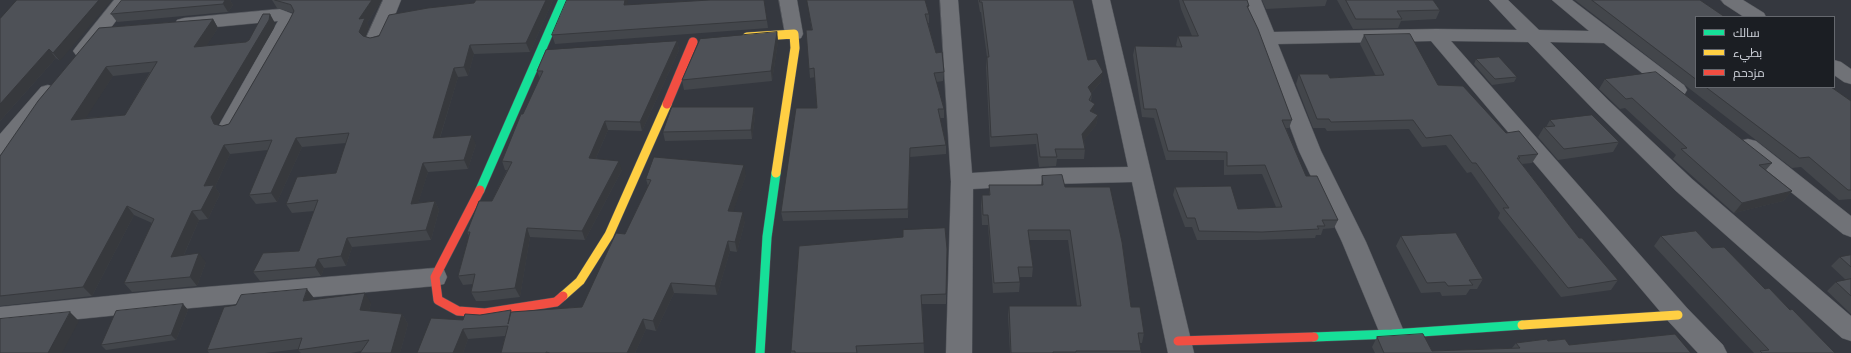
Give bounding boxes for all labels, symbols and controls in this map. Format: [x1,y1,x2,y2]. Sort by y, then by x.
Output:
legend [1695,16,1835,88]
text: سالك [1733,26,1760,39]
text: بطيء [1733,46,1762,59]
text: مزدحم [1733,66,1765,79]

